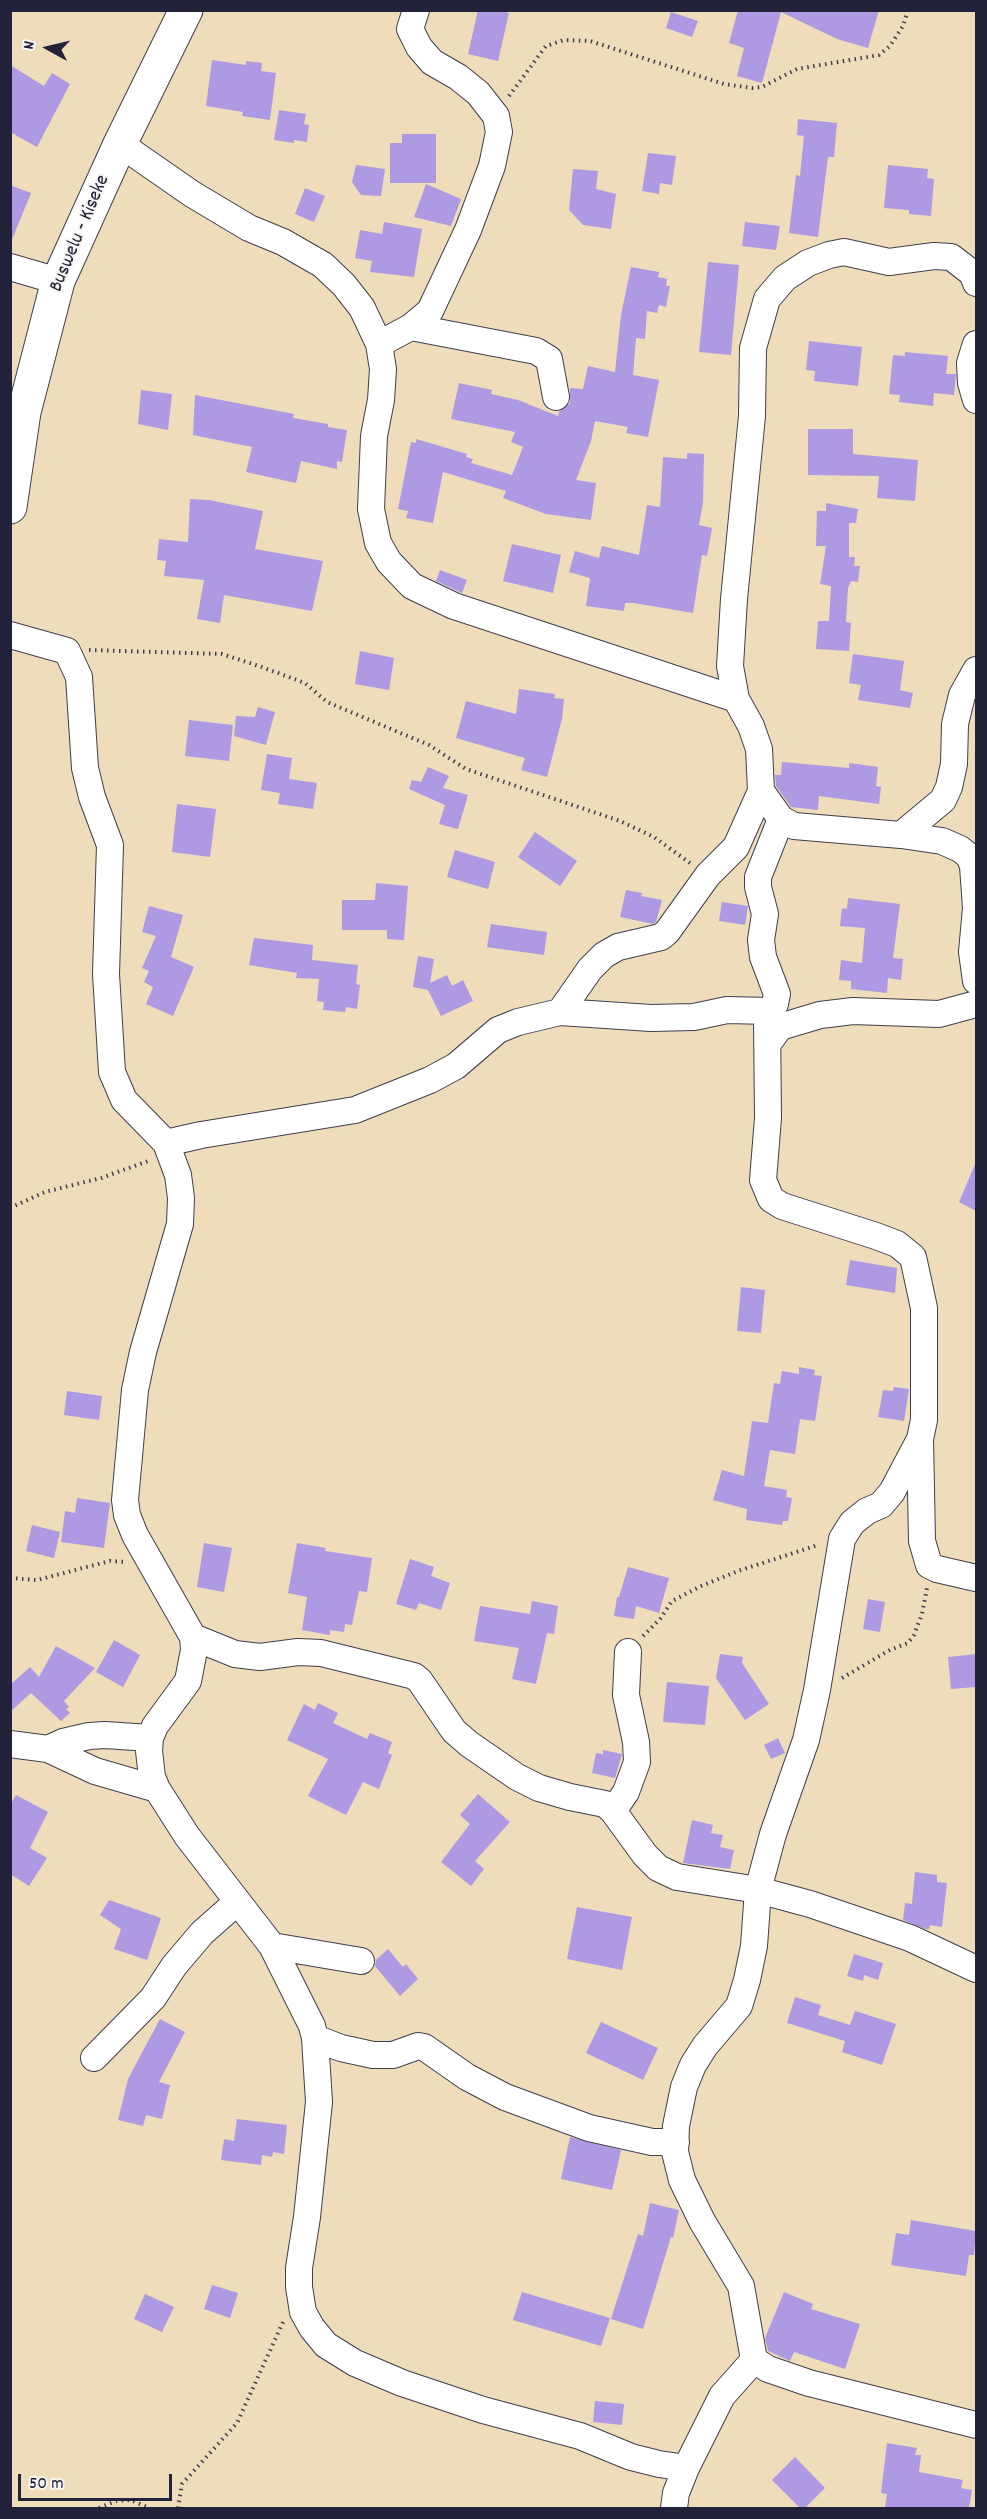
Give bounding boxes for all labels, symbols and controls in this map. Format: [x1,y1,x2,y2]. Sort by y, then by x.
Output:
north arrow [18,18,78,78]
text: N [18,40,42,51]
street label: Buswelu - Kiseke [46,172,116,296]
scale bar [21,2462,176,2500]
text: 50 m [29,2472,64,2497]

